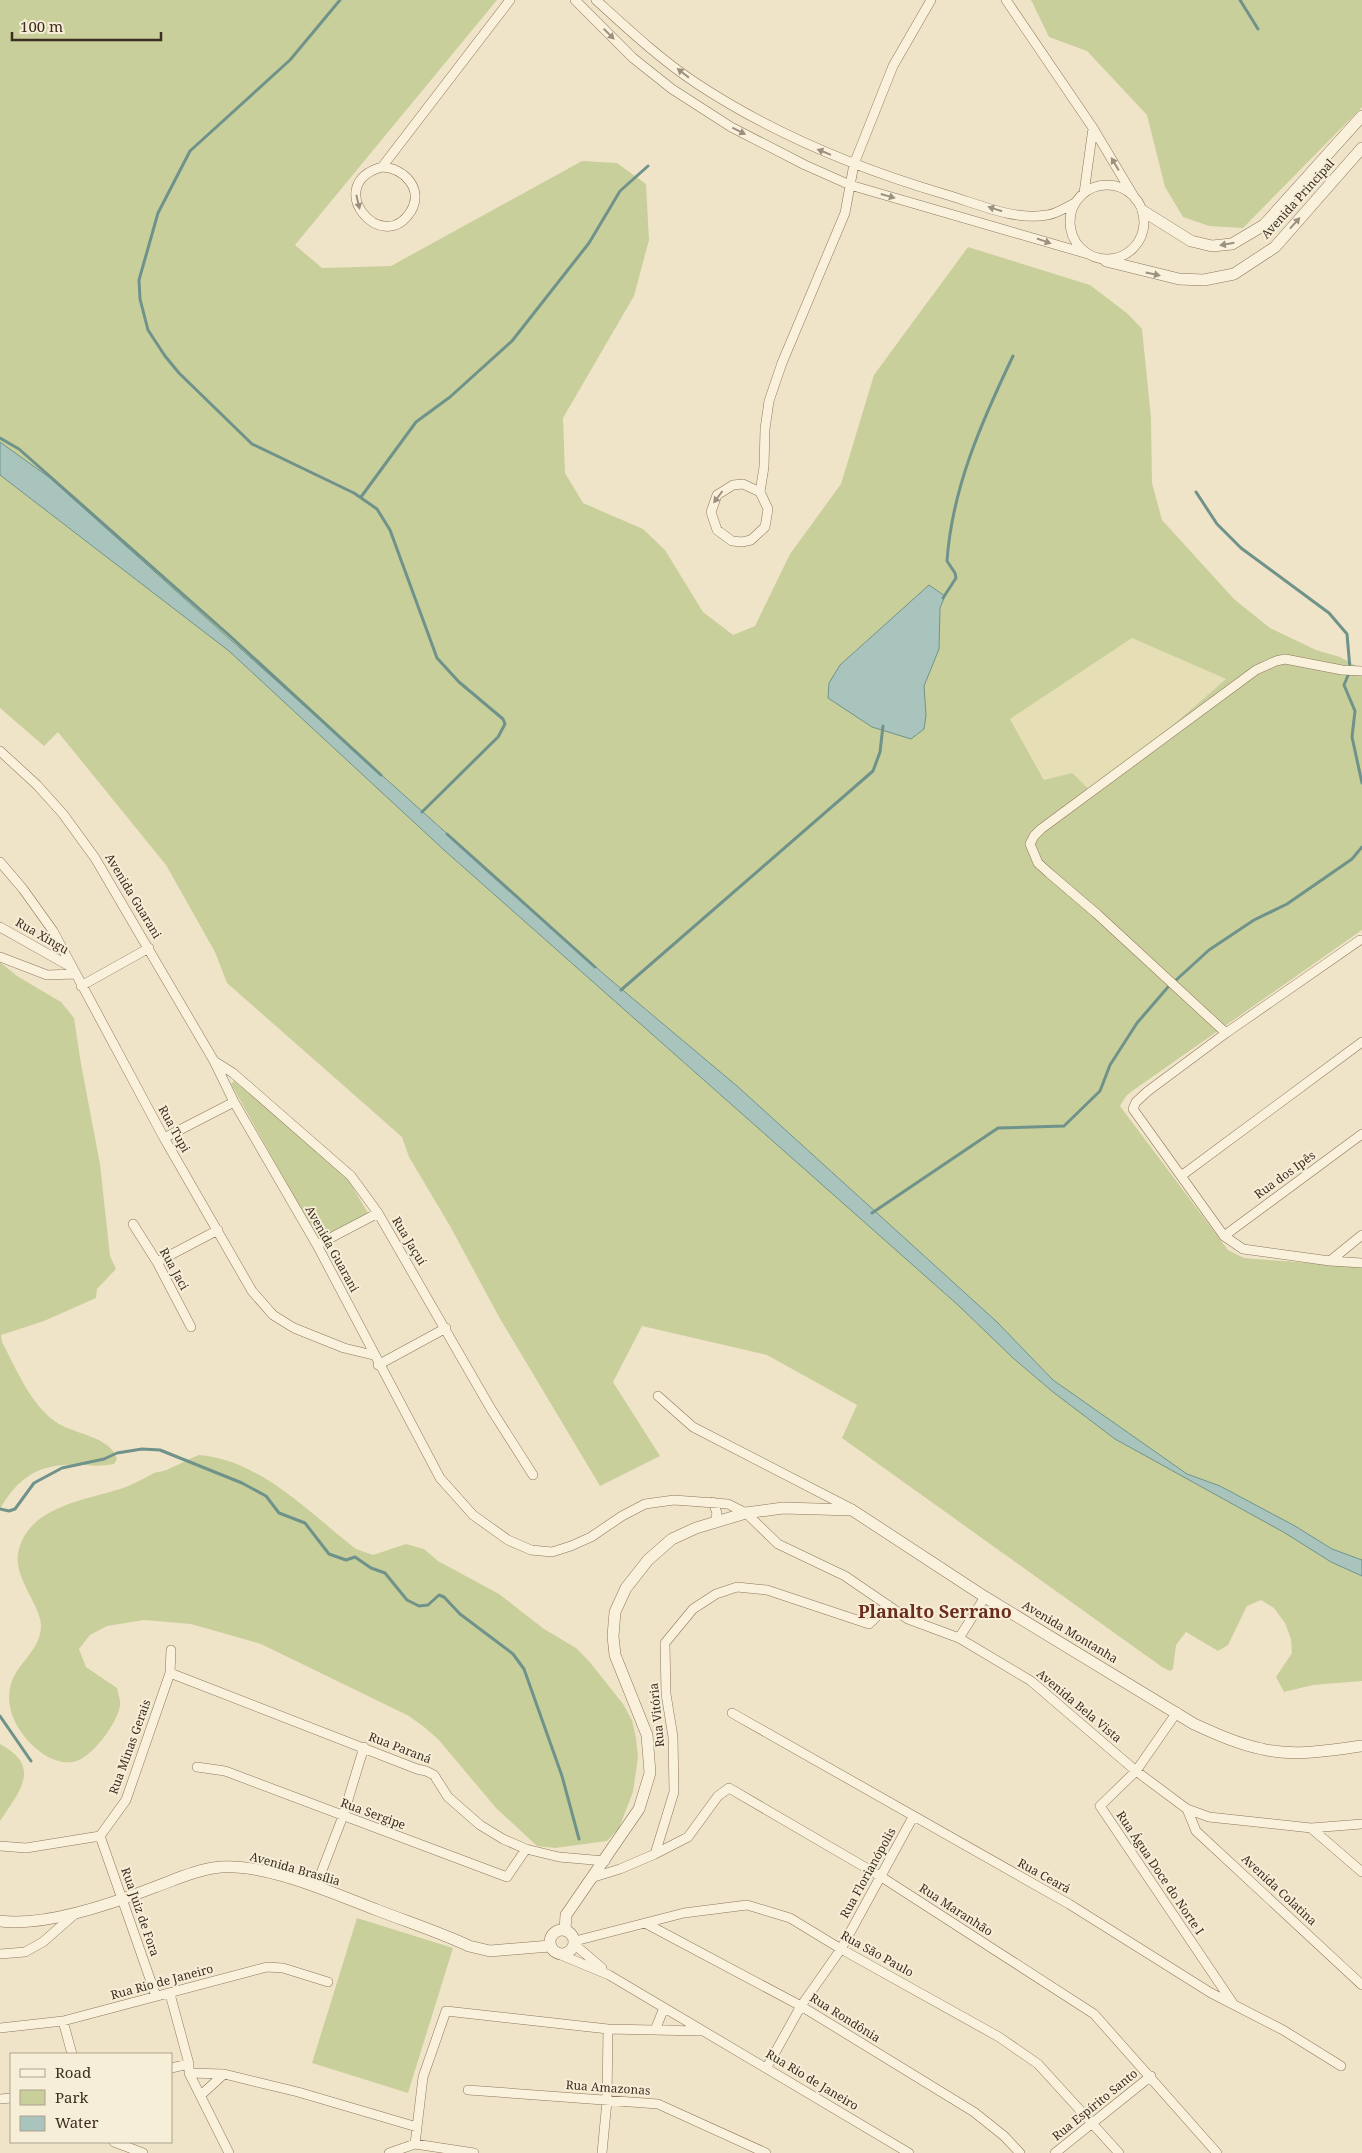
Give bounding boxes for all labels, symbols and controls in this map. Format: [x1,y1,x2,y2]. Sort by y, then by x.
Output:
scale bar [12,10,161,42]
text: 100 m [20,16,63,36]
one-way arrow [603,28,615,40]
one-way arrow [677,67,690,78]
one-way arrow [732,127,746,135]
one-way arrow [817,148,831,156]
street label: Avenida Principal [1257,155,1338,242]
one-way arrow [1110,157,1119,170]
one-way arrow [880,192,895,200]
one-way arrow [354,195,362,210]
one-way arrow [987,204,1002,212]
one-way arrow [1289,218,1301,230]
one-way arrow [1036,238,1051,245]
one-way arrow [1218,240,1234,248]
one-way arrow [1145,270,1160,278]
one-way arrow [713,490,723,504]
street label: Avenida Guarani [101,850,166,942]
street label: Rua Xingu [12,913,72,958]
street label: Rua Tupi [155,1102,194,1156]
street label: Rua dos Ipês [1251,1147,1319,1203]
street label: Avenida Guarani [302,1202,363,1295]
street label: Rua Jaçuí [388,1213,431,1268]
street label: Rua Jaci [156,1244,193,1293]
street label: Avenida Montanha [1019,1596,1122,1667]
district label: Planalto Serrano [858,1599,1012,1623]
street label: Avenida Bela Vista [1033,1665,1126,1746]
street label: Rua Vitória [645,1682,668,1748]
street label: Rua Minas Gerais [104,1697,155,1797]
street label: Rua Paraná [366,1728,434,1767]
street label: Rua Sergipe [338,1794,408,1833]
street label: Rua Água Doce do Norte I [1113,1807,1208,1938]
street label: Rua Florianópolis [836,1824,900,1921]
street label: Avenida Brasília [248,1847,343,1890]
street label: Avenida Colatina [1238,1850,1321,1929]
street label: Rua Ceará [1015,1854,1074,1897]
street label: Rua Juiz de Fora [117,1865,164,1959]
street label: Rua Maranhão [916,1879,996,1940]
street label: Rua São Paulo [838,1927,917,1981]
street label: Rua Rio de Janeiro [109,1960,215,2003]
street label: Rua Rondônia [807,1989,884,2046]
street label: Rua Rio de Janeiro [763,2045,862,2114]
legend [10,2053,172,2143]
text: Road [55,2062,91,2082]
street label: Rua Espírito Santo [1048,2065,1141,2144]
street label: Rua Amazonas [565,2076,651,2099]
text: Park [55,2087,89,2107]
text: Water [55,2112,98,2132]

